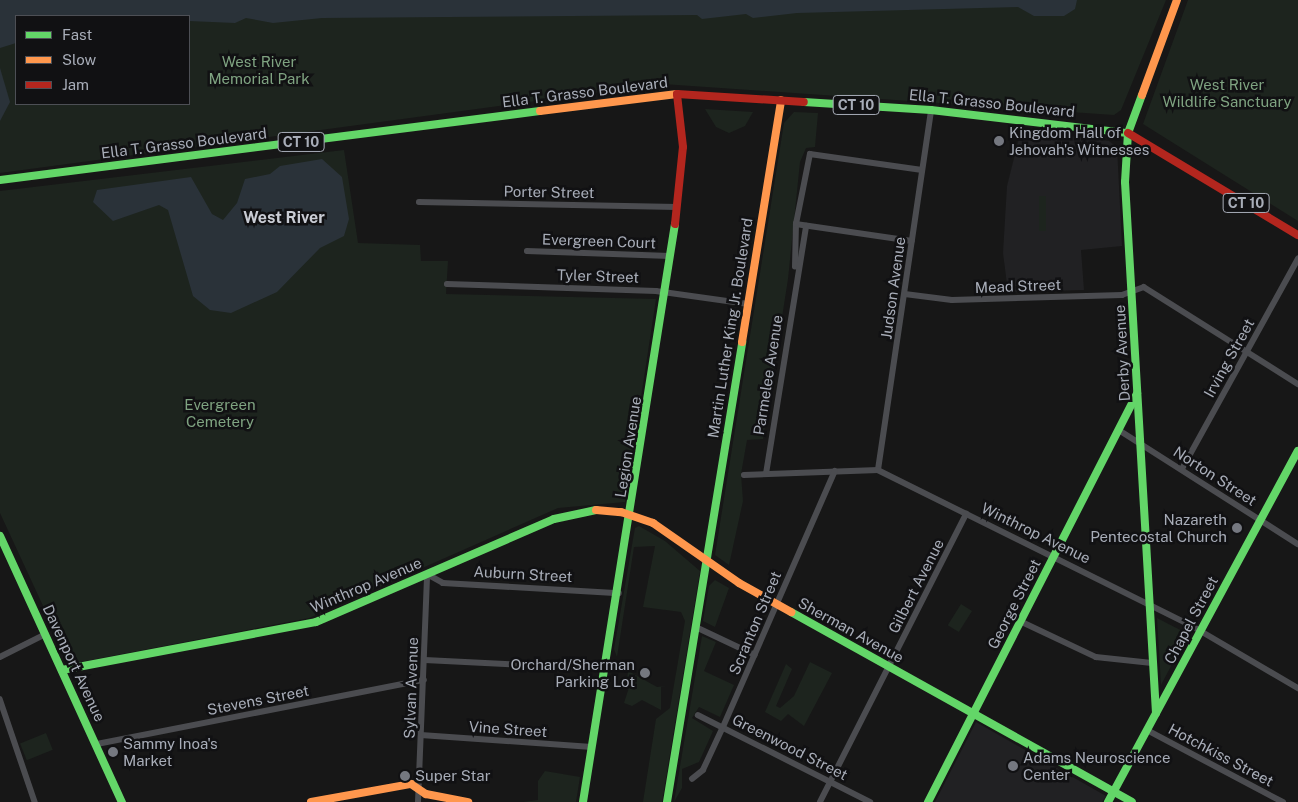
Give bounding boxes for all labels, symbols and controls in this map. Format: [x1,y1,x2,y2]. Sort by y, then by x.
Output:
legend [15,15,190,105]
text: Fast [62,26,92,43]
text: Slow [62,51,96,68]
park label: West River Memorial Park [208,52,310,87]
street label: Ella T. Grasso Boulevard [501,73,669,111]
park label: West River Wildlife Sanctuary [1162,75,1292,110]
text: Jam [62,76,89,93]
street label: Ella T. Grasso Boulevard [908,85,1076,121]
road number: CT 10 [832,94,880,116]
place label: Kingdom Hall of Jehovah's Witnesses [1009,123,1150,158]
street label: Ella T. Grasso Boulevard [100,124,268,162]
road number: CT 10 [277,130,325,154]
marker: Kingdom Hall of Jehovah's Witnesses [993,135,1005,147]
street label: Porter Street [503,182,595,202]
road number: CT 10 [1222,192,1270,214]
district label: West River [243,208,325,228]
street label: Martin Luther King Jr. Boulevard [704,217,756,439]
street label: Evergreen Court [542,230,656,252]
street label: Judson Avenue [877,236,909,340]
street label: Tyler Street [557,266,639,286]
street label: Mead Street [975,275,1061,297]
street label: Derby Avenue [1110,304,1134,402]
street label: Parmelee Avenue [750,314,786,436]
street label: Irving Street [1200,316,1258,400]
park label: Evergreen Cemetery [184,395,256,430]
street label: Legion Avenue [611,395,645,499]
street label: Norton Street [1170,442,1260,510]
street label: Winthrop Avenue [978,499,1094,567]
place label: Nazareth Pentecostal Church [1090,510,1227,545]
marker: Nazareth Pentecostal Church [1231,522,1243,534]
street label: Gilbert Avenue [885,536,947,636]
street label: Winthrop Avenue [308,553,424,617]
street label: George Street [984,556,1044,652]
street label: Auburn Street [473,562,573,586]
street label: Scranton Street [725,569,785,677]
street label: Chapel Street [1160,573,1222,667]
street label: Sherman Avenue [795,593,907,667]
street label: Davenport Avenue [39,602,109,724]
street label: Sylvan Avenue [400,637,422,739]
place label: Orchard/Sherman Parking Lot [510,655,635,690]
marker: Orchard/Sherman Parking Lot [639,667,651,679]
street label: Stevens Street [206,681,310,719]
street label: Greenwood Street [729,710,851,784]
street label: Vine Street [468,717,548,741]
street label: Hotchkiss Street [1165,720,1277,790]
place label: Sammy Inoa's Market [123,734,218,769]
marker: Sammy Inoa's Market [107,746,119,758]
place label: Adams Neuroscience Center [1023,748,1171,783]
marker: Adams Neuroscience Center [1007,760,1019,772]
place label: Super Star [415,767,490,785]
marker: Super Star [399,770,411,782]

